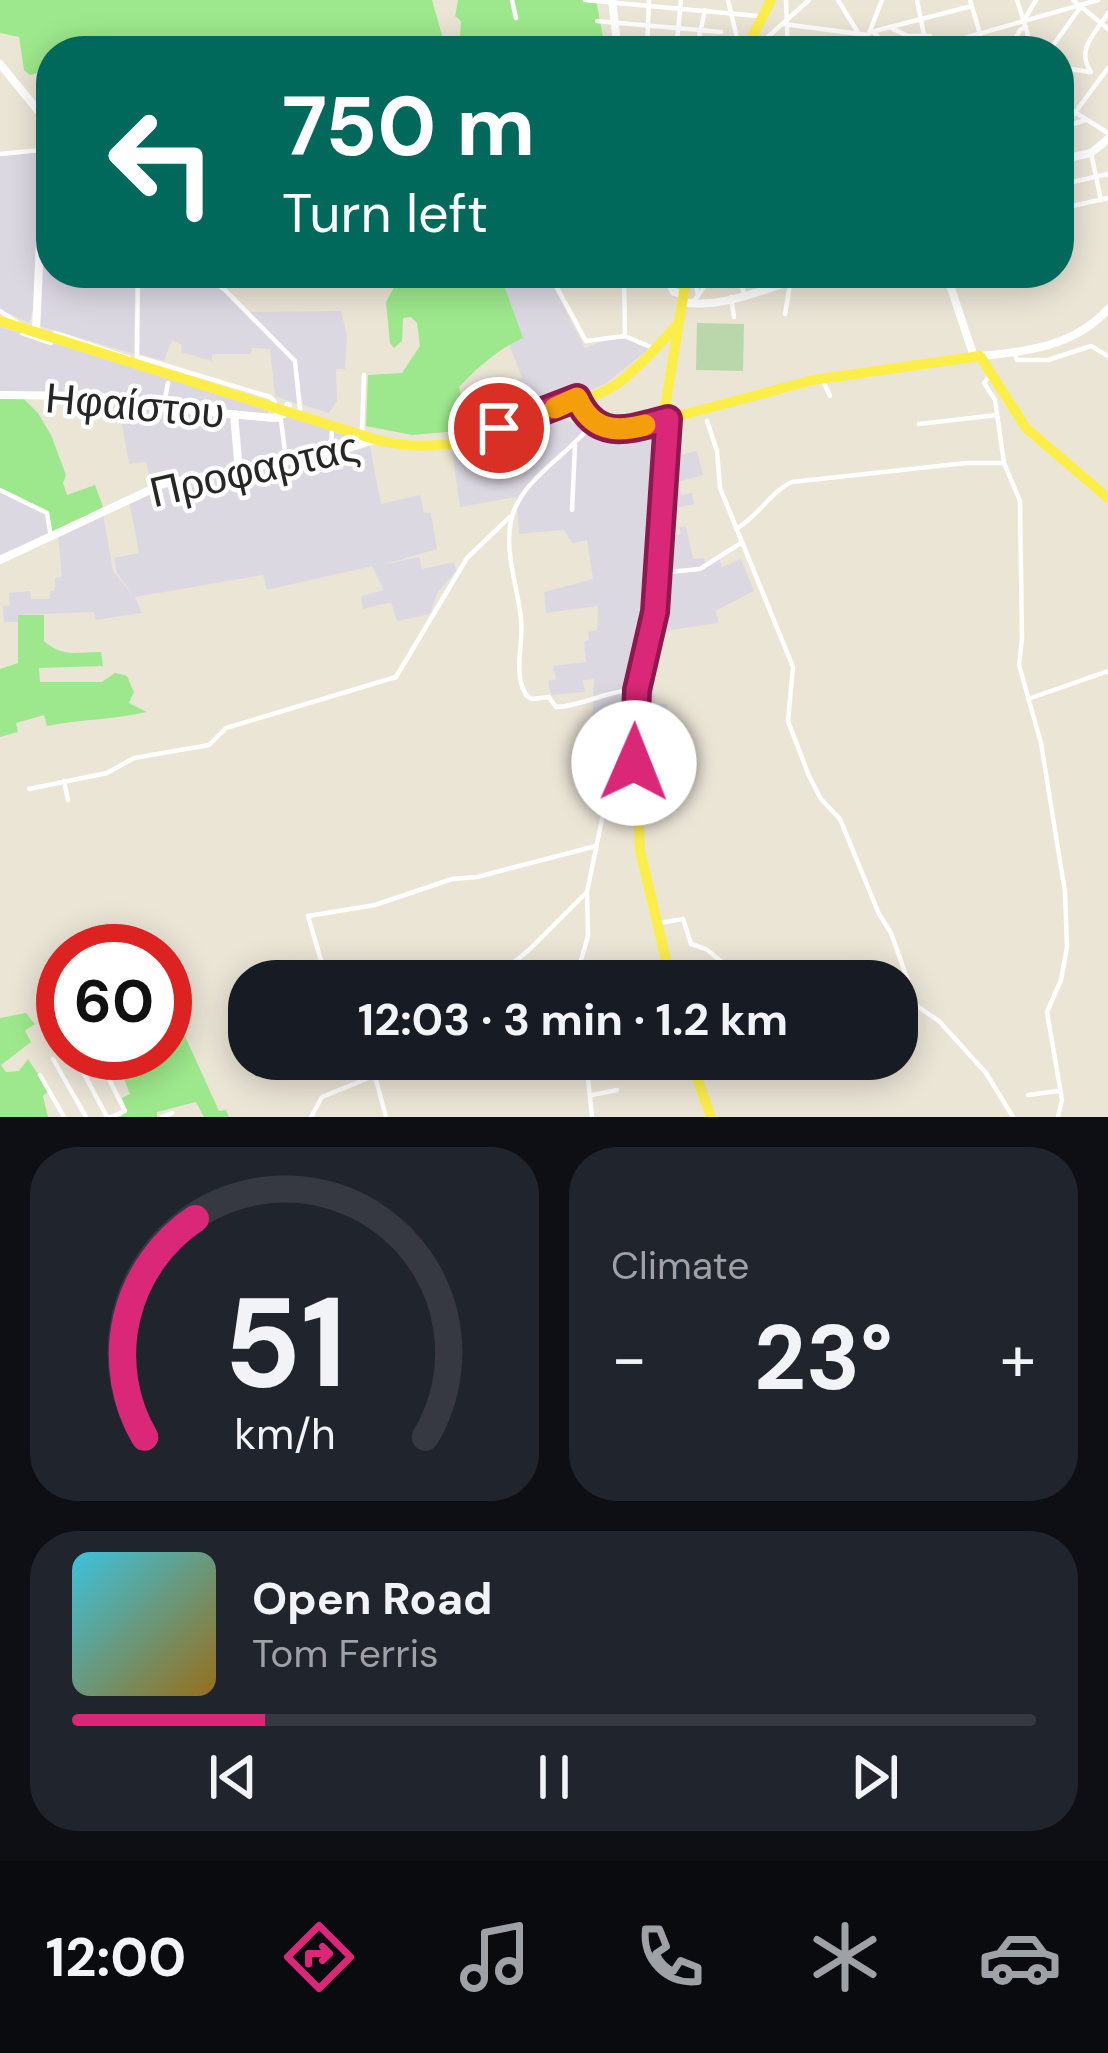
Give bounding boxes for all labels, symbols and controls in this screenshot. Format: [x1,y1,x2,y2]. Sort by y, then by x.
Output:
text: 750 m [282,72,535,181]
icon: left [84,84,240,240]
text: Turn left [282,178,488,249]
street label: Ηφαίστου [43,370,227,441]
pin [448,377,550,479]
icon: arrive [466,395,532,461]
street label: Προφαρτας [144,419,364,520]
position arrow [571,700,697,826]
speed limit sign: 60 [36,924,192,1080]
text: 12:03 · 3 min · 1.2 km [358,990,788,1049]
text: Climate [611,1240,749,1291]
text: 51 [223,1262,346,1425]
text: 23° [754,1300,893,1417]
text: − [611,1316,647,1401]
text: + [1000,1316,1036,1401]
text: km/h [234,1406,335,1462]
text: Open Road [252,1569,493,1628]
text: Tom Ferris [252,1628,439,1679]
icon: previous [200,1744,266,1810]
icon: pause [521,1744,587,1810]
icon: next [842,1744,908,1810]
icon: directions [277,1915,361,1999]
icon: music [453,1915,537,1999]
icon: phone [628,1915,712,1999]
icon: climate [803,1915,887,1999]
icon: car [978,1915,1062,1999]
text: 12:00 [46,1922,186,1993]

